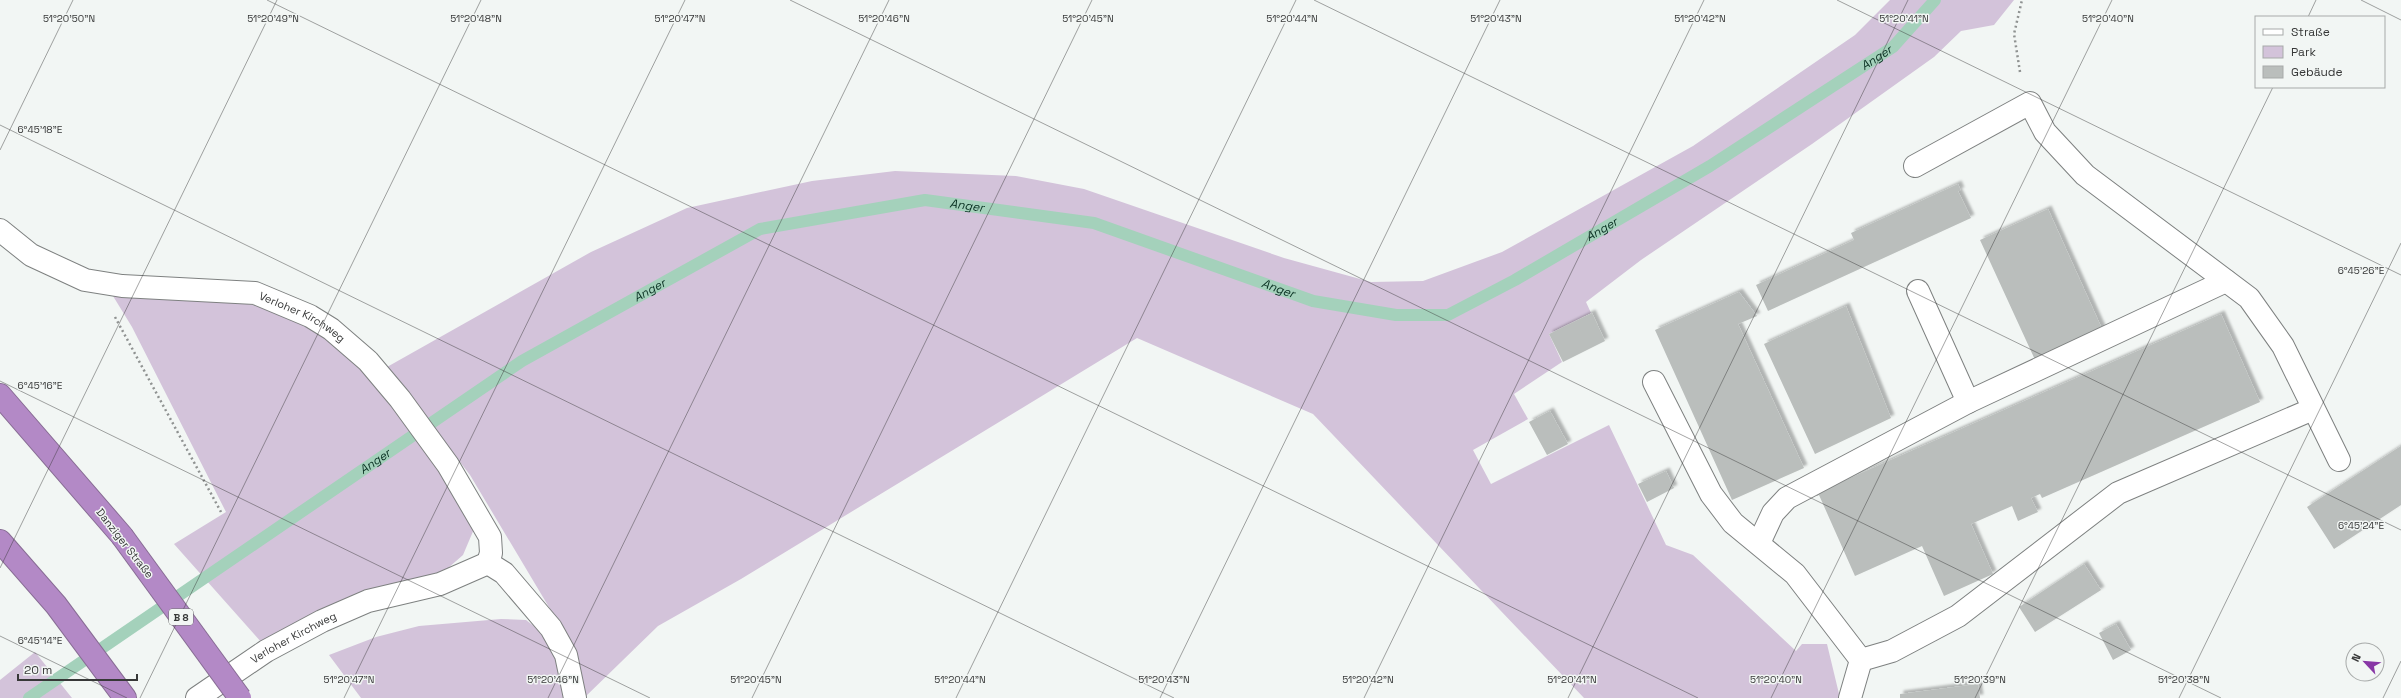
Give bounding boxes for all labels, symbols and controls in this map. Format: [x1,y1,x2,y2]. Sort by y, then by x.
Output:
text: 51°20'50"N [43,12,95,25]
text: 51°20'49"N [247,12,299,25]
text: 51°20'48"N [450,12,502,25]
text: 51°20'47"N [655,12,705,25]
text: 51°20'46"N [858,12,910,25]
text: 51°20'45"N [1062,12,1114,25]
text: 51°20'44"N [1266,12,1318,25]
text: 51°20'43"N [1470,12,1522,25]
text: 51°20'42"N [1674,12,1726,25]
text: 51°20'41"N [1879,12,1929,25]
text: 51°20'40"N [2082,12,2134,25]
legend [2255,16,2385,88]
text: Straße [2291,24,2330,40]
water label: Anger [1858,41,1896,74]
text: Park [2291,44,2316,60]
text: Gebäude [2291,64,2343,80]
text: 6°45'18"E [18,123,63,136]
water label: Anger [949,195,986,216]
water label: Anger [1583,213,1622,245]
text: 6°45'26"E [2338,264,2385,277]
water label: Anger [631,274,670,306]
water label: Anger [1259,275,1298,302]
street label: Verloher Kirchweg [257,289,348,345]
text: 6°45'16"E [18,379,63,392]
water label: Anger [356,444,395,478]
street label: Danziger Straße [93,505,157,581]
text: 6°45'24"E [2338,519,2384,532]
road number: B 8 [169,609,193,625]
street label: Verloher Kirchweg [248,609,338,667]
text: 6°45'14"E [18,634,63,647]
north arrow [2345,642,2385,682]
text: N [2348,651,2364,664]
scale bar [18,656,137,682]
text: 20 m [24,662,52,678]
text: 51°20'47"N [324,673,374,686]
text: 51°20'46"N [527,673,579,686]
text: 51°20'45"N [730,673,782,686]
text: 51°20'44"N [934,673,986,686]
text: 51°20'43"N [1138,673,1190,686]
text: 51°20'42"N [1342,673,1394,686]
text: 51°20'41"N [1547,673,1597,686]
text: 51°20'40"N [1750,673,1802,686]
text: 51°20'39"N [1954,673,2006,686]
text: 51°20'38"N [2158,673,2210,686]

